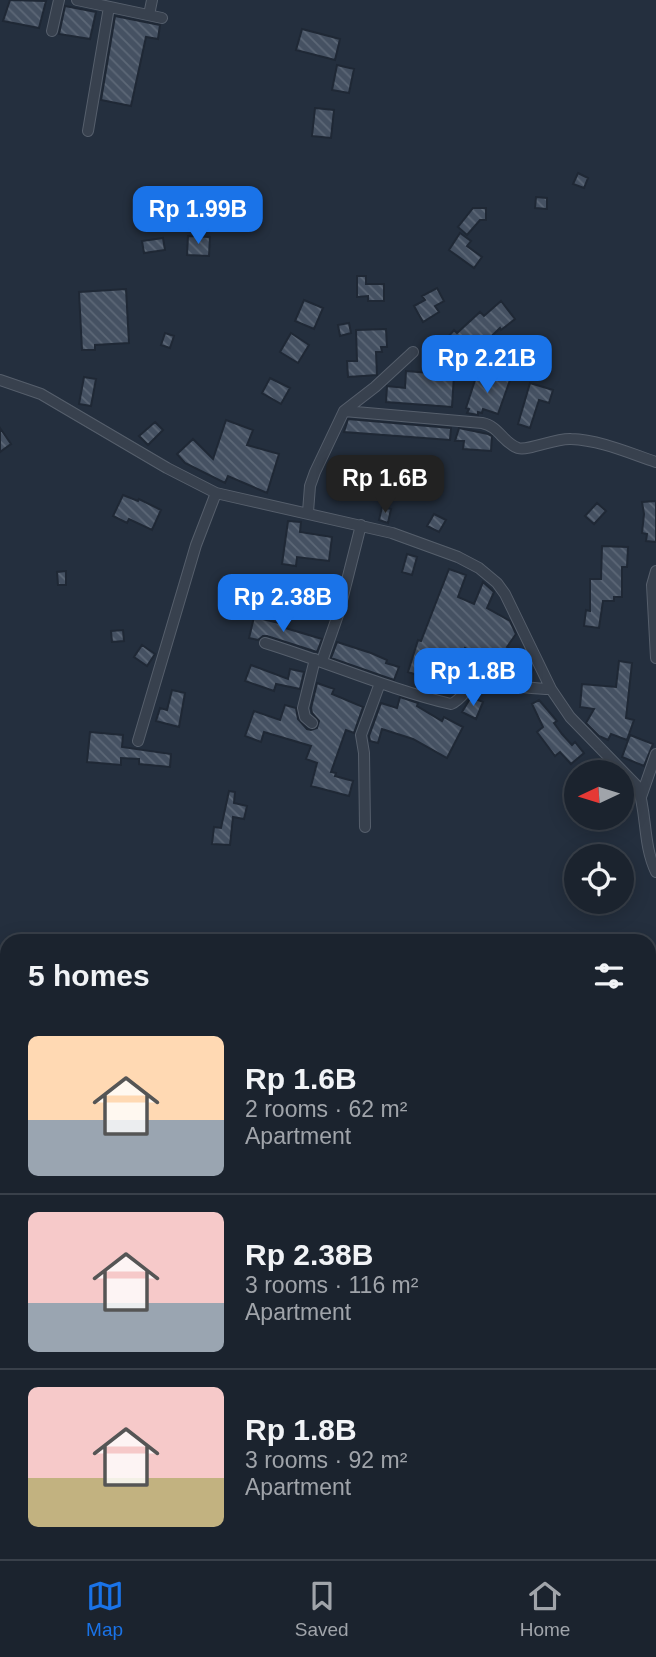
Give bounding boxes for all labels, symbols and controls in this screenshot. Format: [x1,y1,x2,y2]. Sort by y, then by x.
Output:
pin: Rp 1.99B [126,187,270,246]
text: Rp 1.99B [149,196,247,222]
pin: Rp 2.21B [415,336,559,395]
text: Rp 2.21B [438,345,536,371]
pin: Rp 1.6B [320,456,450,515]
text: Rp 1.6B [342,465,428,491]
pin: Rp 2.38B [211,574,355,634]
text: Rp 2.38B [234,584,332,610]
pin: Rp 1.8B [408,648,538,708]
text: Rp 1.8B [430,658,516,684]
north arrow [564,760,634,830]
map controls [564,760,634,914]
button: locate [564,844,634,914]
icon: filters [590,957,628,995]
text: 5 homes [28,959,150,992]
text: Rp 1.6B [245,1062,357,1095]
icon: home [84,1064,168,1148]
text: 2 rooms · 62 m² [245,1096,407,1122]
text: Apartment [245,1123,351,1149]
text: Rp 2.38B [245,1238,373,1271]
icon: home [84,1240,168,1324]
text: 3 rooms · 116 m² [245,1272,418,1298]
text: Apartment [245,1299,351,1325]
text: Rp 1.8B [245,1413,357,1446]
icon: home [84,1415,168,1499]
text: 3 rooms · 92 m² [245,1447,407,1473]
text: Apartment [245,1474,351,1500]
tab: Map [86,1577,124,1641]
tab: Saved [295,1577,349,1641]
tab: Home [520,1577,570,1641]

